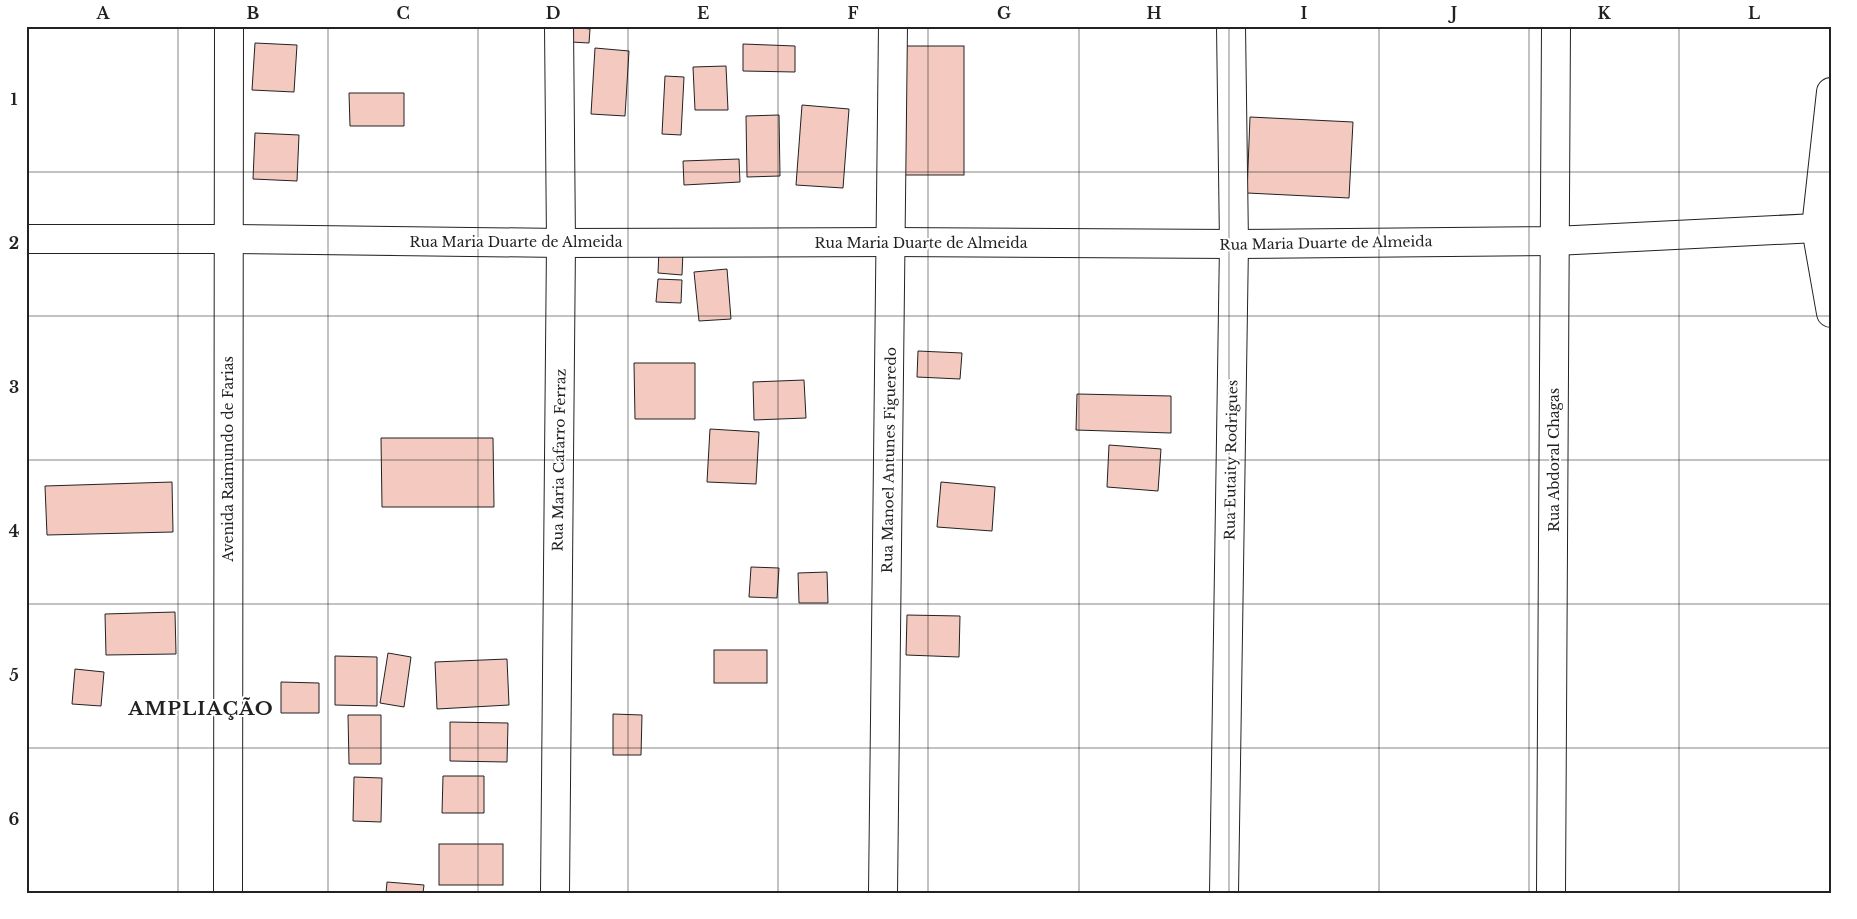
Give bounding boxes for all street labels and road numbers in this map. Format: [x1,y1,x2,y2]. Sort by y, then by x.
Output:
street label: Rua Maria Duarte de Almeida [1219,232,1433,254]
street label: Rua Maria Duarte de Almeida [410,233,623,251]
street label: Rua Maria Duarte de Almeida [815,234,1028,252]
street label: Rua Manoel Antunes Figueredo [878,347,900,573]
street label: Avenida Raimundo de Farias [219,356,237,563]
street label: Rua Maria Cafarro Ferraz [548,368,570,552]
street label: Rua Eutaity Rodrigues [1221,380,1241,540]
street label: Rua Abdoral Chagas [1545,388,1563,532]

